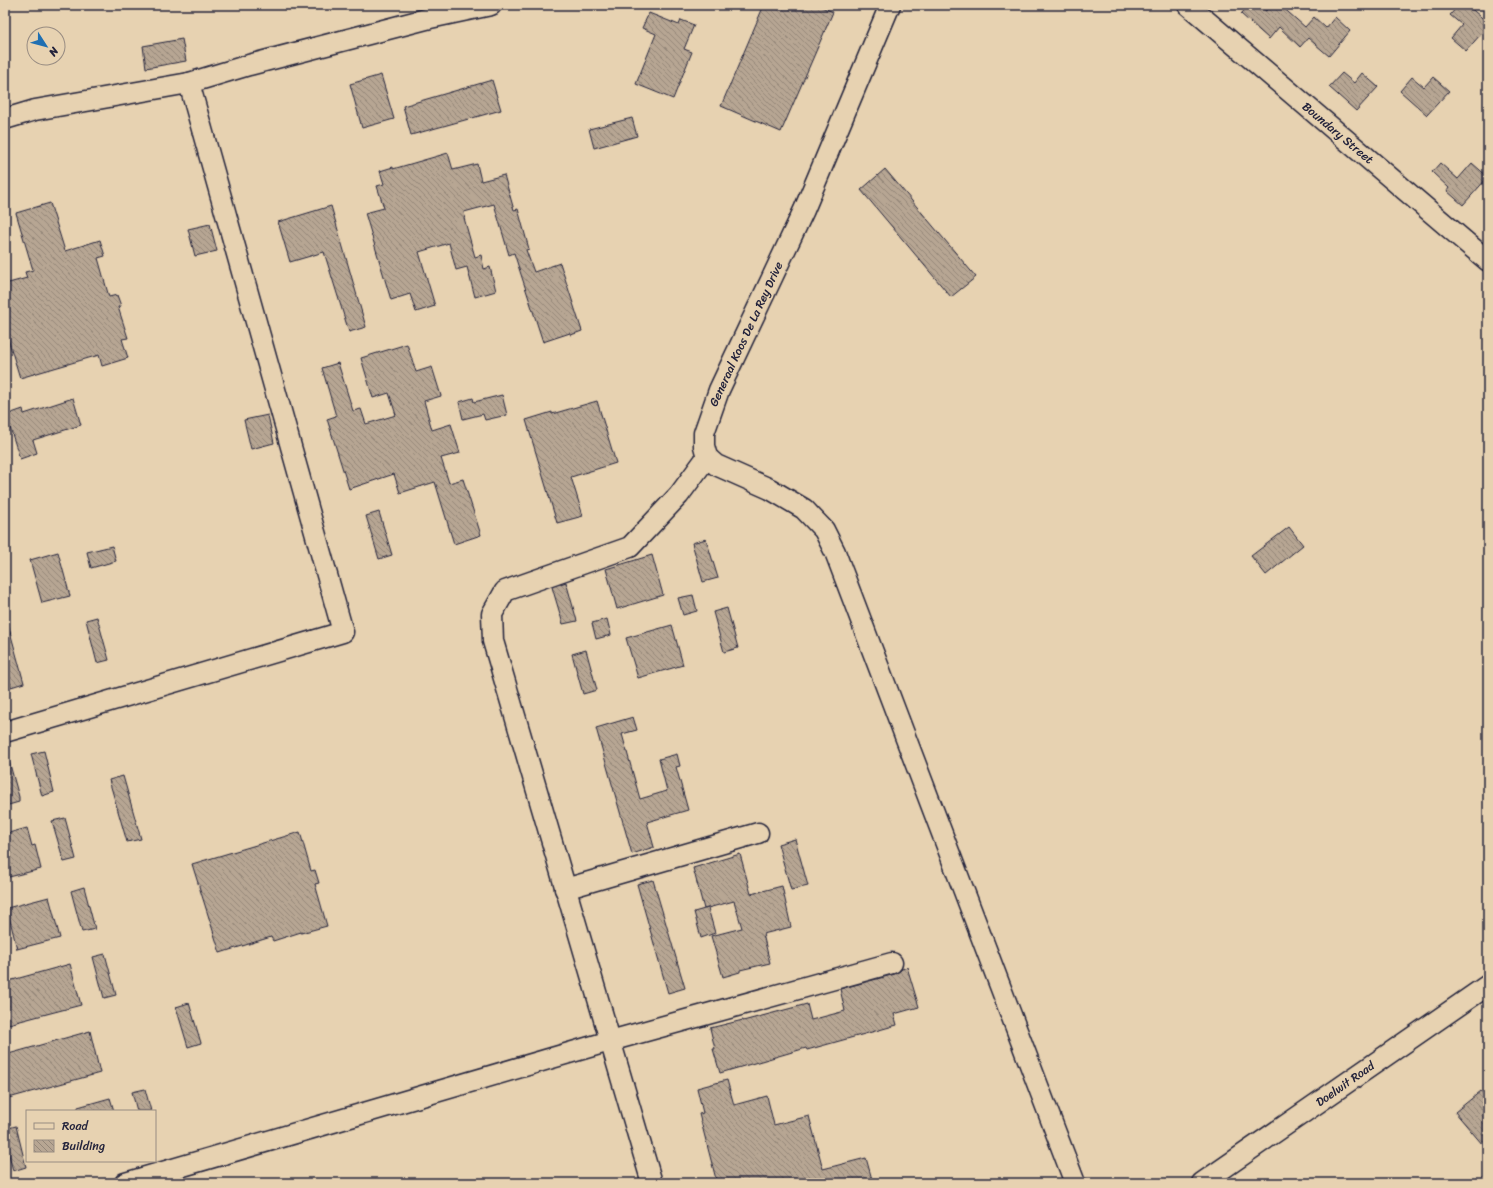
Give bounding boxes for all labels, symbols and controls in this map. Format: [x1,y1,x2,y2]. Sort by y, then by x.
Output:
north arrow [26,26,66,66]
text: N [44,42,64,61]
street label: Boundary Street [1297,96,1379,170]
street label: Generaal Koos De La Rey Drive [703,258,789,410]
street label: Doelwit Road [1311,1054,1381,1113]
legend [26,1110,156,1162]
text: Road [62,1115,89,1137]
text: Building [62,1135,105,1157]

